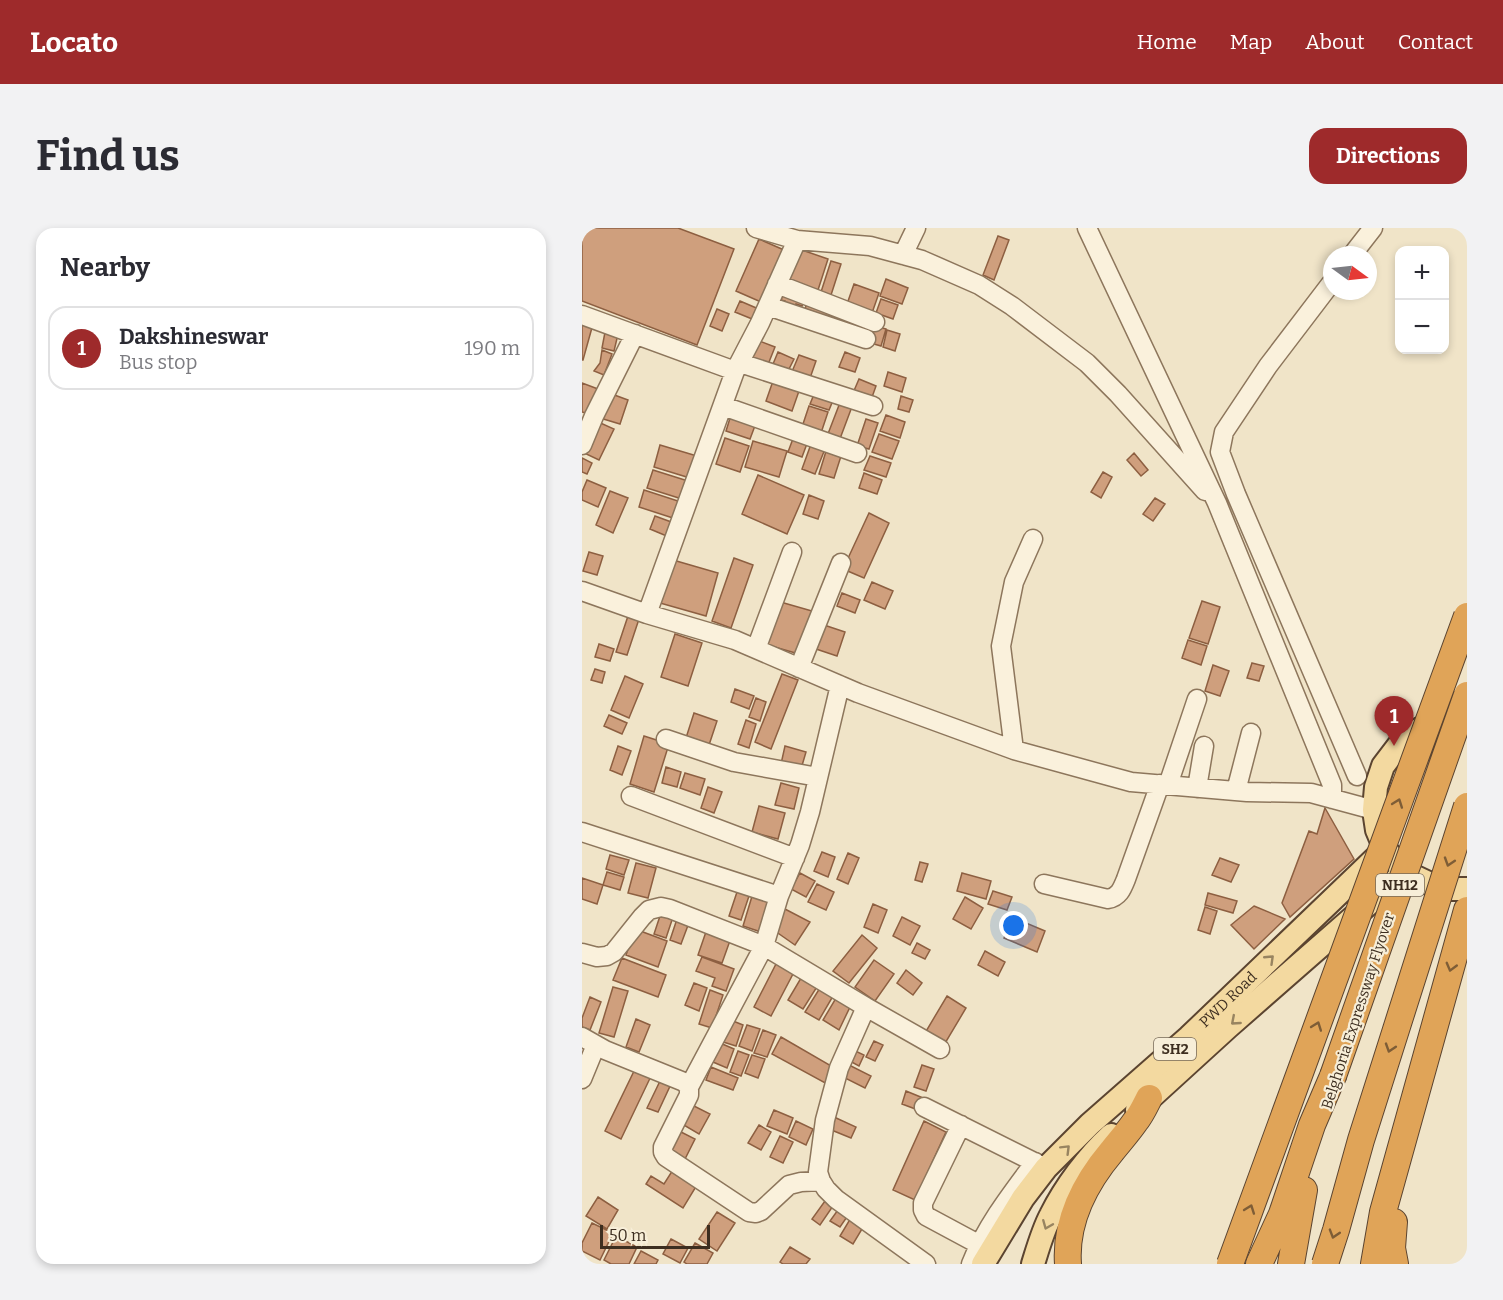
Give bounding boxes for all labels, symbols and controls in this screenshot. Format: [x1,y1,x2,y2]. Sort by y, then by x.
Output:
text: Locato [30,26,118,59]
text: Home [1137,29,1197,55]
text: Map [1230,29,1272,55]
text: About [1305,29,1365,55]
text: Contact [1398,29,1473,55]
button: Directions [1309,128,1467,184]
text: Find us [36,131,180,181]
north arrow [1323,246,1377,300]
map controls [1395,246,1449,354]
button: + [1395,246,1449,300]
text: Nearby [60,252,150,283]
button: − [1395,300,1449,354]
text: Dakshineswar [119,323,268,350]
text: 1 [77,336,86,360]
text: 190 m [464,336,520,360]
text: Bus stop [119,350,197,374]
pin: 1 [1374,696,1414,746]
one-way arrow [1391,798,1404,809]
one-way arrow [1444,856,1457,867]
road number: NH12 [1376,874,1424,896]
street label: Belghoria Expressway Flyover [1318,910,1398,1112]
your location [999,911,1028,940]
one-way arrow [1264,955,1274,966]
one-way arrow [1446,962,1459,972]
street label: PWD Road [1196,968,1260,1031]
one-way arrow [1231,1014,1241,1025]
one-way arrow [1309,1021,1322,1032]
road number: SH2 [1154,1038,1196,1060]
one-way arrow [1385,1042,1397,1053]
one-way arrow [1058,1145,1069,1156]
one-way arrow [1243,1204,1256,1215]
one-way arrow [1042,1219,1054,1230]
scale bar [600,1222,710,1250]
text: 50 m [609,1226,646,1245]
one-way arrow [1329,1228,1341,1239]

